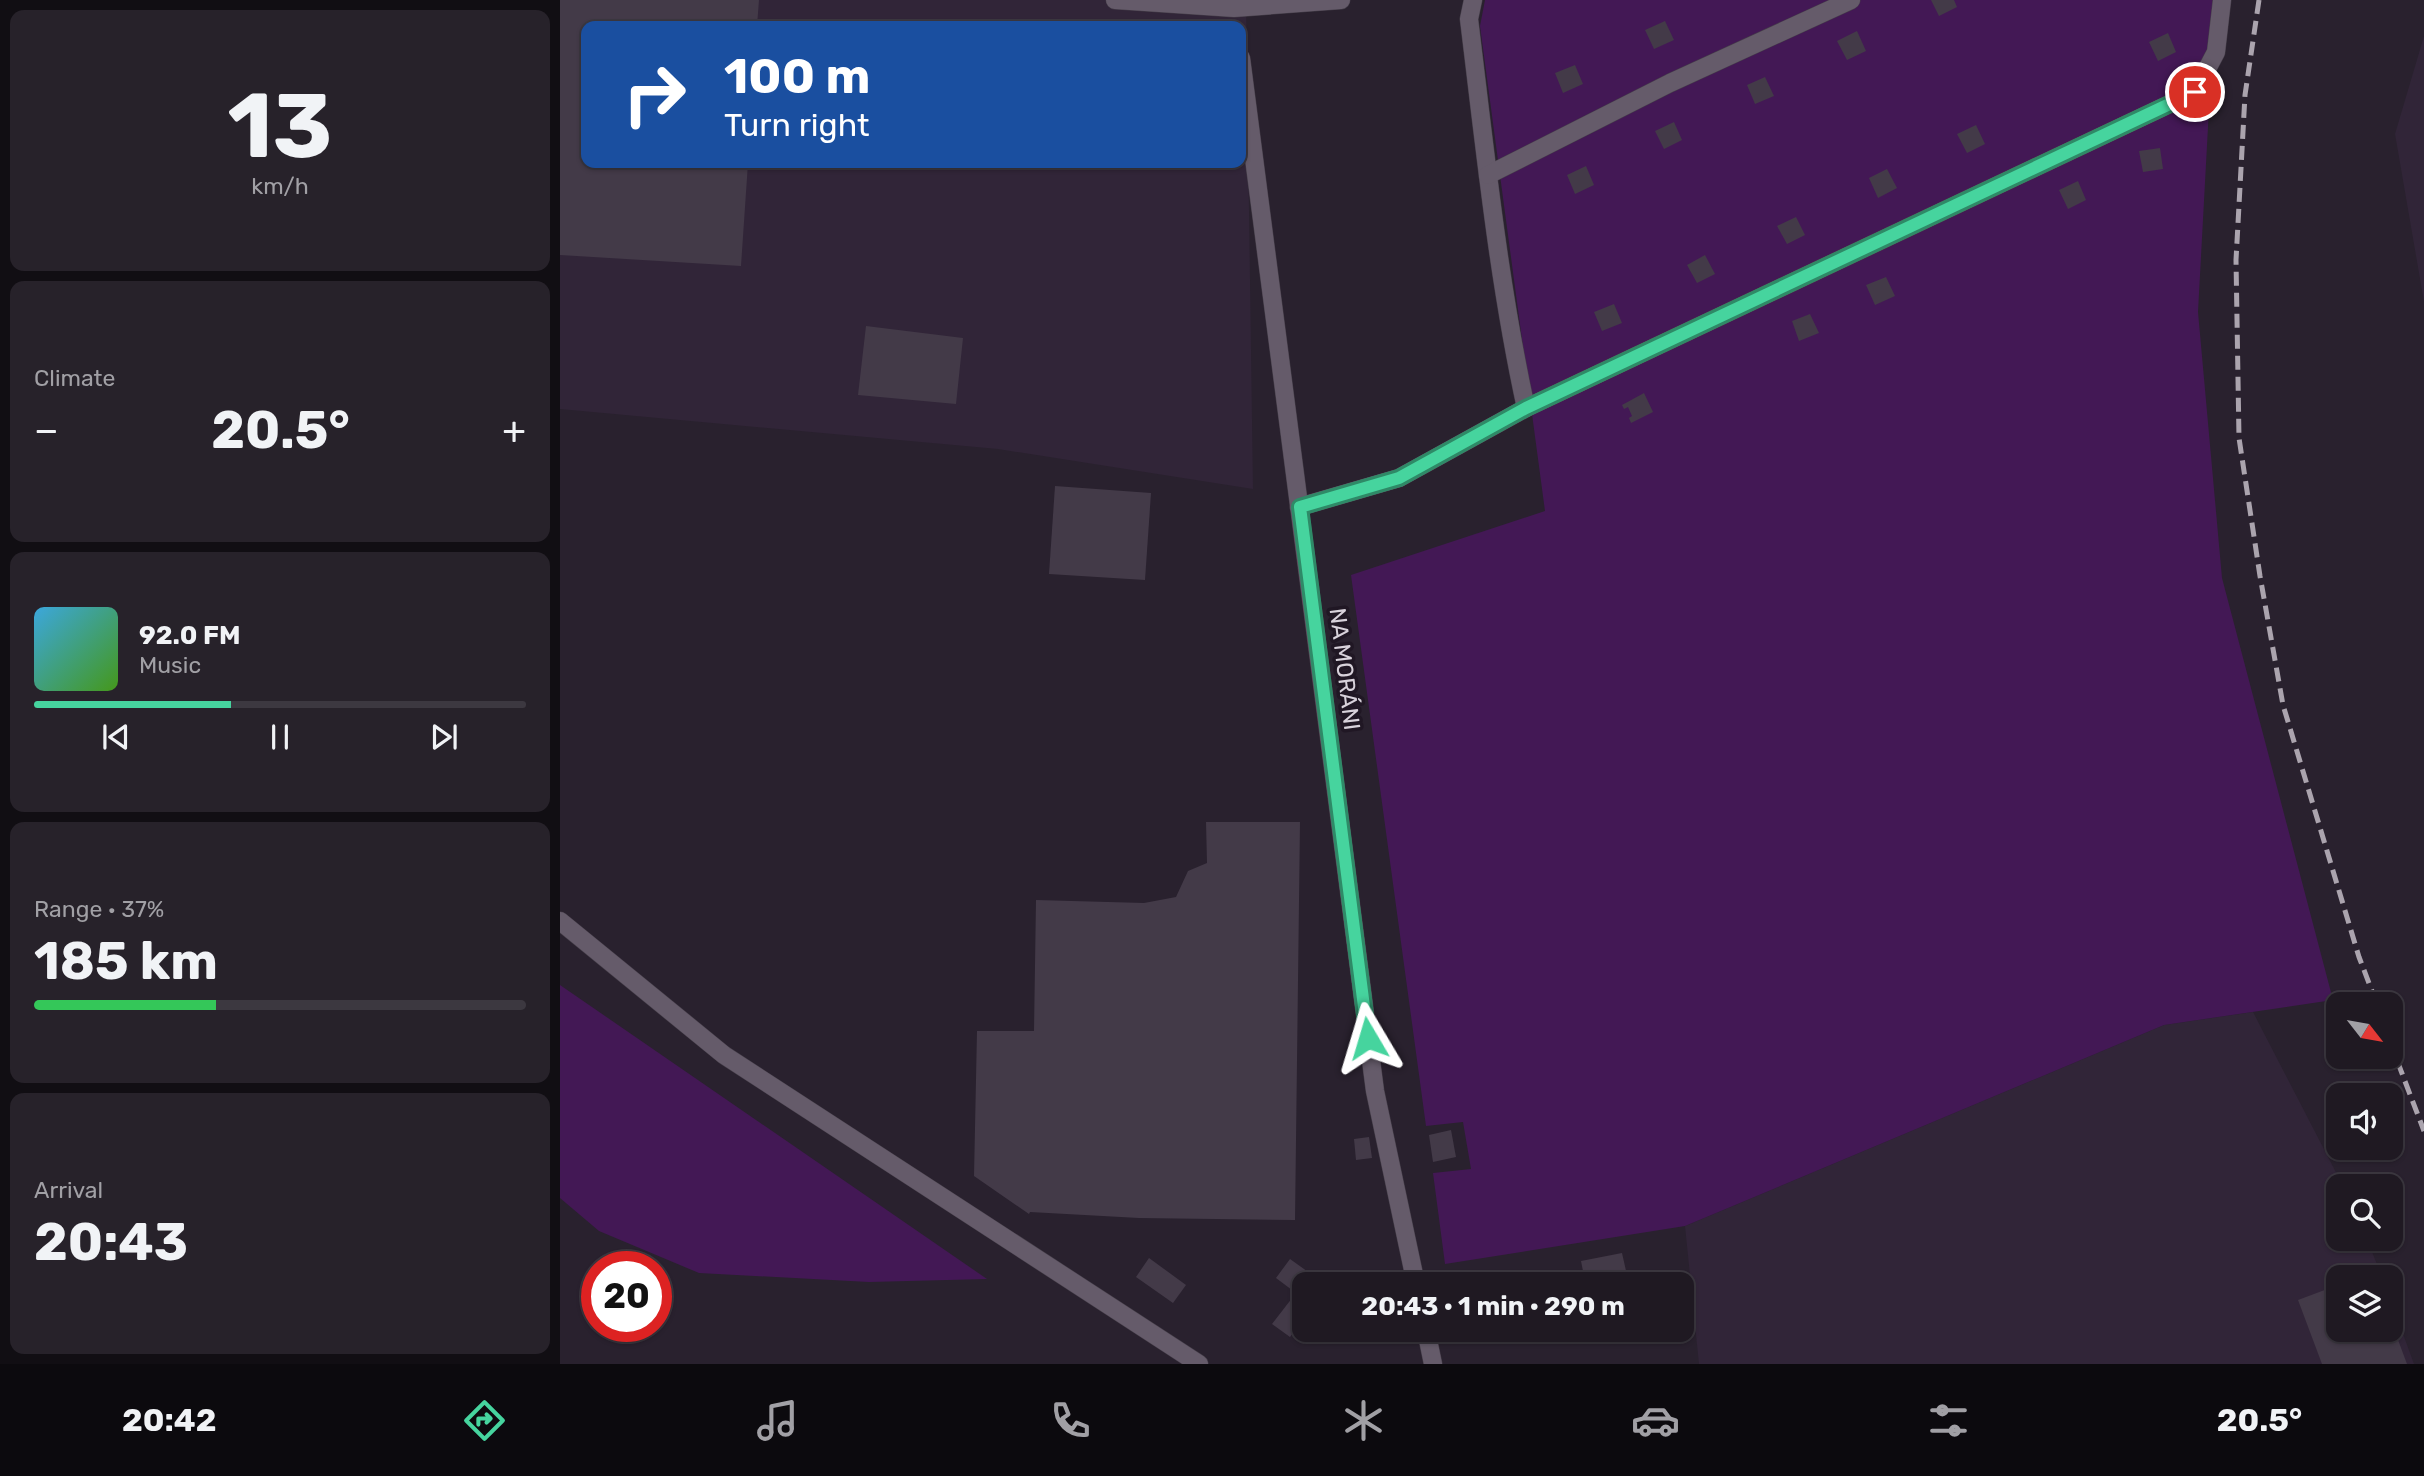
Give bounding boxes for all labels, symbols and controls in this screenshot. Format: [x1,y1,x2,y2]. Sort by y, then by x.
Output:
text: 100 m [724,47,870,105]
icon: right [609,49,700,140]
pin [2165,62,2225,122]
text: 13 [227,72,333,180]
icon: arrive [2176,73,2214,111]
text: Turn right [724,106,869,144]
text: km/h [251,172,309,200]
text: Climate [34,364,115,392]
text: 20.5° [211,399,350,461]
text: − [34,407,59,453]
text: + [502,407,526,453]
street label: NA MORÁNI [1324,606,1366,732]
text: 92.0 FM [139,620,241,651]
text: Music [139,651,201,679]
icon: previous [97,718,135,756]
icon: pause [261,718,299,756]
icon: next [425,718,463,756]
text: Range · 37% [34,895,164,923]
text: 185 km [34,930,218,992]
north arrow [2326,992,2403,1069]
map controls [2326,992,2403,1342]
position arrow [1331,1001,1405,1075]
button: sound [2326,1083,2403,1160]
button: search [2326,1174,2403,1251]
text: Arrival [34,1176,103,1204]
text: 20:43 [34,1211,188,1273]
speed limit sign: 20 [581,1251,672,1342]
button: layers [2326,1265,2403,1342]
text: 20:43 · 1 min · 290 m [1361,1291,1625,1322]
icon: directions [460,1396,509,1445]
icon: music [753,1396,802,1445]
icon: phone [1046,1396,1095,1445]
icon: climate [1339,1396,1388,1445]
icon: car [1631,1396,1680,1445]
icon: filters [1924,1396,1973,1445]
text: 20:42 [122,1401,216,1439]
text: 20.5° [2217,1401,2302,1439]

